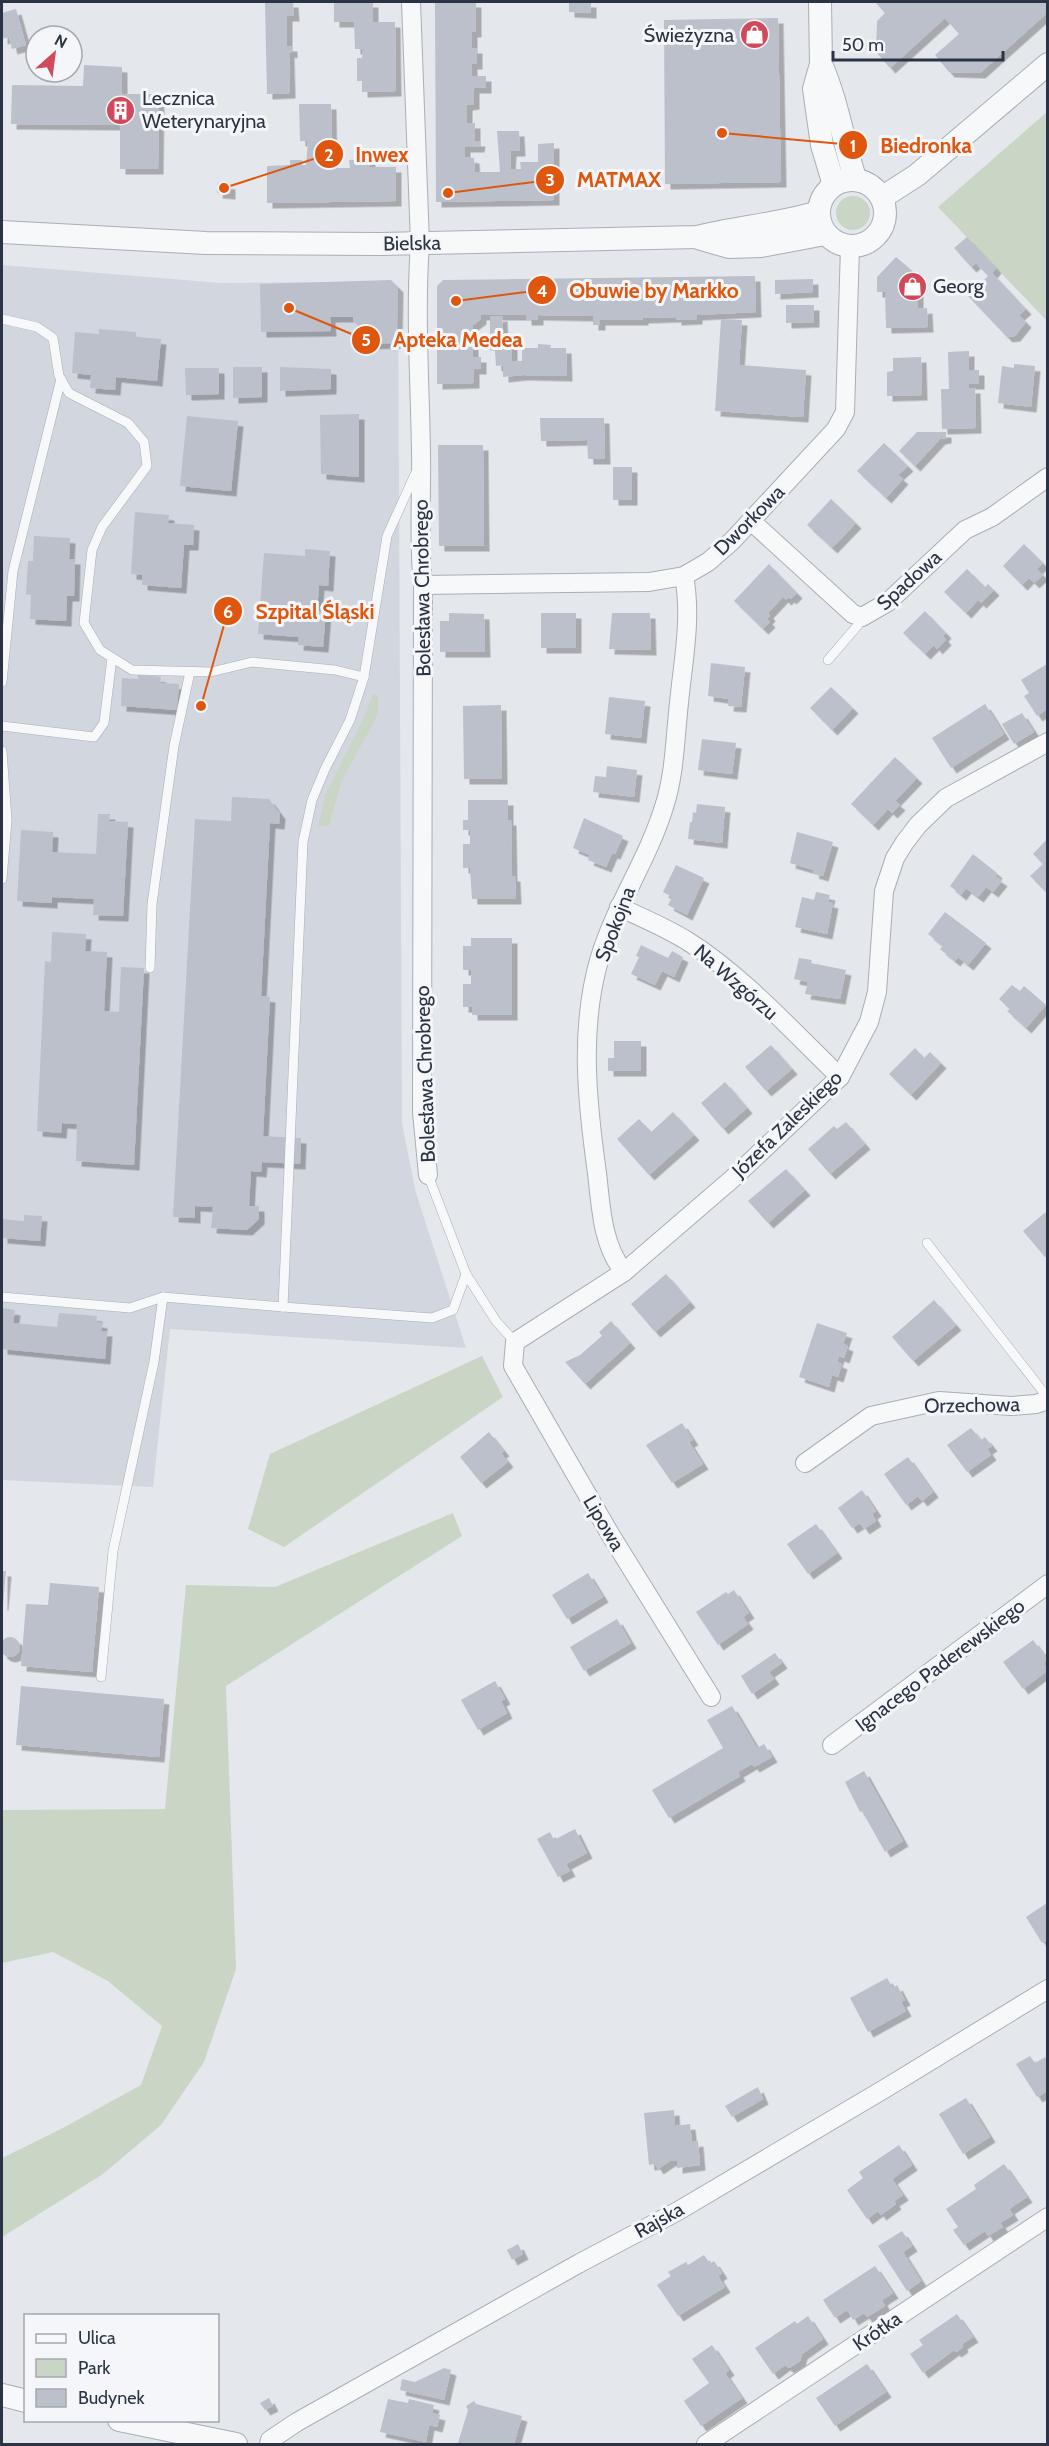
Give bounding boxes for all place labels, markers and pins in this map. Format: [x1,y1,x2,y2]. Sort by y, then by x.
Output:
shop icon: Świeżyzna [739,19,771,51]
place label: Świeżyzna [644,23,734,47]
place label: Lecznica Weterynaryjna [142,86,266,133]
building icon: Lecznica Weterynaryjna [105,94,137,126]
callout: Biedronka [838,126,984,165]
callout: Inwex [314,135,421,174]
callout: MATMAX [535,160,674,199]
shop icon: Georg [896,270,928,302]
callout: Obuwie by Markko [527,271,751,310]
place label: Georg [933,274,985,298]
callout: Apteka Medea [351,320,535,359]
callout: Szpital Śląski [213,592,386,631]

